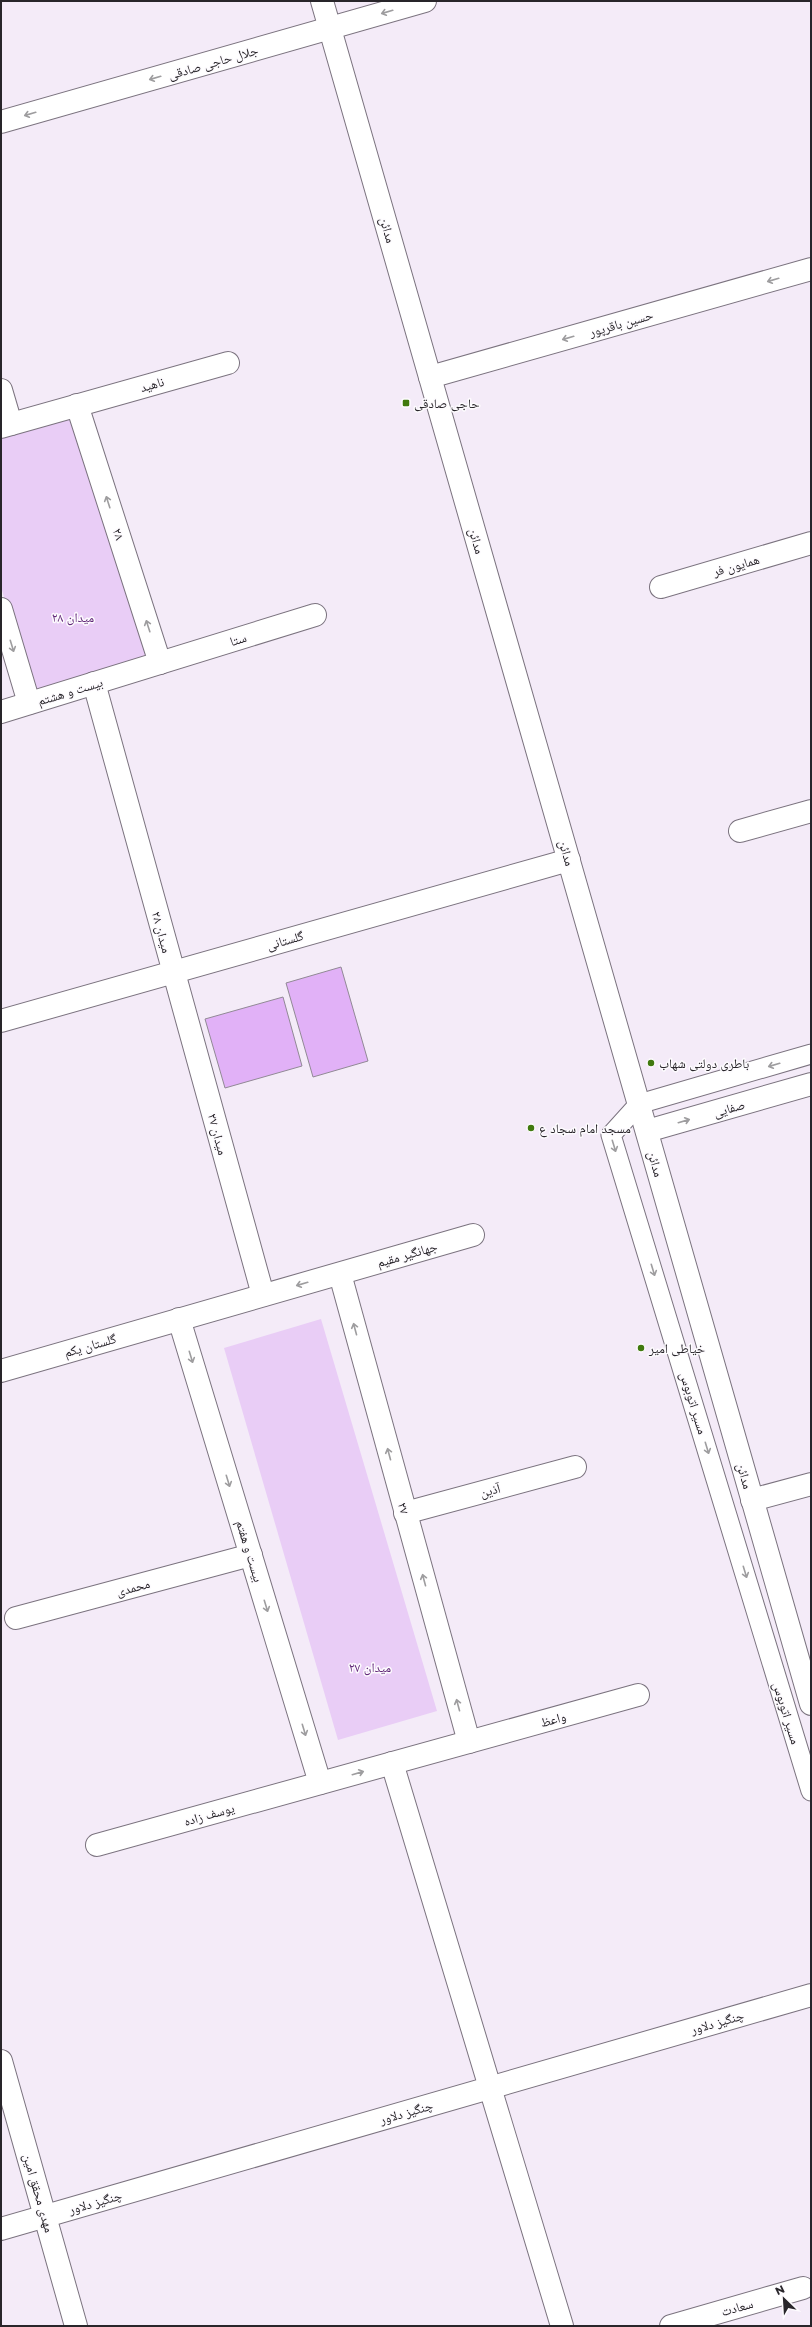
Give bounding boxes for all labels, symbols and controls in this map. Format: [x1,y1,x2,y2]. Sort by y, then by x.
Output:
one-way arrow [381,9,394,16]
street label: جلال حاجی صادقی [166,42,260,83]
one-way arrow [148,75,161,82]
one-way arrow [23,111,36,118]
street label: مدائن [376,215,399,245]
one-way arrow [767,277,780,284]
street label: حسین باقرپور [586,306,655,341]
one-way arrow [561,335,574,342]
street label: ناهید [138,373,166,395]
place label: حاجی صادقی [414,395,479,412]
marker: حاجی صادقی [401,398,411,408]
one-way arrow [104,496,111,509]
street label: ۲۸ [110,526,128,542]
street label: مدائن [465,526,488,556]
street label: همایون فر [710,551,761,580]
park label: میدان ۲۸ [52,609,94,626]
one-way arrow [144,619,151,632]
street label: ستا [228,629,248,649]
one-way arrow [9,640,16,653]
street label: بیست و هشتم [36,674,105,709]
street label: مدائن [555,838,578,868]
street label: میدان ۲۸ [148,909,175,955]
street label: گلستانی [265,927,306,954]
place label: باطری دولتی شهاب [659,1055,749,1072]
marker: باطری دولتی شهاب [646,1058,656,1068]
one-way arrow [767,1062,780,1069]
street label: صفایی [711,1096,747,1121]
street label: میدان ۲۷ [204,1111,231,1157]
one-way arrow [677,1116,690,1124]
place label: مسجد امام سجاد ع [539,1120,631,1138]
marker: مسجد امام سجاد ع [526,1123,536,1133]
one-way arrow [611,1139,618,1152]
street label: مدائن [644,1149,667,1179]
street label: جهانگیر مقیم [375,1238,439,1271]
one-way arrow [650,1263,657,1276]
one-way arrow [296,1281,309,1288]
one-way arrow [351,1323,358,1336]
street label: گلستان یکم [62,1330,119,1361]
place label: خیاطی امیر [648,1340,705,1357]
marker: خیاطی امیر [636,1343,646,1353]
one-way arrow [188,1350,195,1363]
street label: مسیر اتوبوس [676,1370,711,1436]
one-way arrow [704,1441,711,1454]
one-way arrow [385,1448,392,1461]
street label: مدائن [733,1461,756,1491]
one-way arrow [225,1474,232,1487]
street label: آذین [478,1479,503,1501]
street label: ۲۷ [395,1500,413,1516]
street label: بیست و هفتم [232,1518,267,1584]
one-way arrow [742,1565,749,1578]
one-way arrow [420,1573,427,1586]
street label: محمدی [114,1575,152,1600]
one-way arrow [263,1599,270,1612]
park label: میدان ۲۷ [349,1659,391,1676]
street label: مسیر اتوبوس [769,1680,804,1746]
one-way arrow [454,1699,461,1712]
street label: واعظ [538,1708,568,1731]
one-way arrow [301,1723,308,1736]
one-way arrow [351,1769,364,1776]
street label: یوسف زاده [182,1799,236,1830]
street label: چنگیز دلاور [688,2007,746,2038]
street label: چنگیز دلاور [377,2097,435,2128]
street label: مهدی محقق امین [19,2152,58,2235]
street label: چنگیز دلاور [66,2187,124,2218]
north arrow [764,2279,804,2319]
text: N [773,2282,787,2298]
street label: سعادت [719,2295,755,2319]

